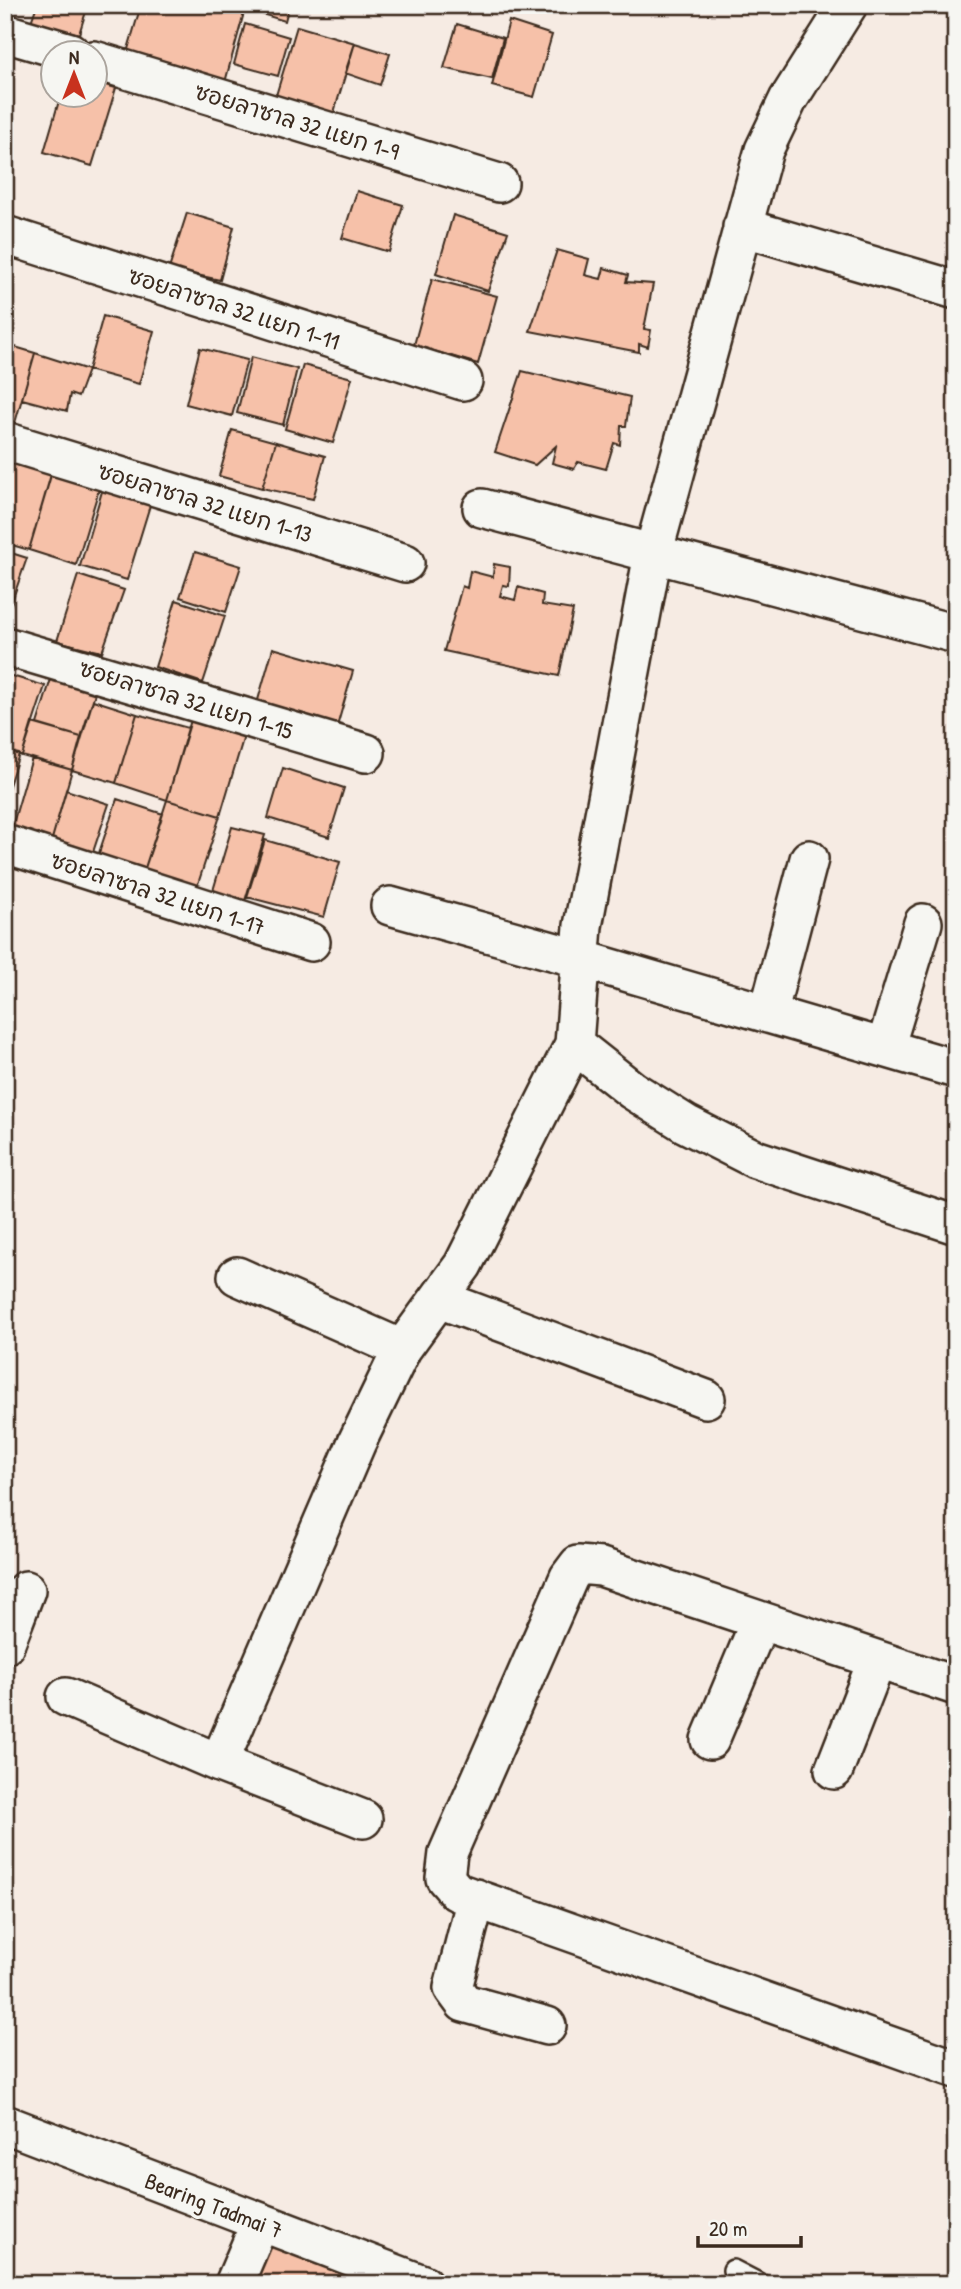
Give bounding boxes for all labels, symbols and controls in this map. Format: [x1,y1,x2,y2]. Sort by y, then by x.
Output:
north arrow [38,38,108,108]
text: N [69,44,79,70]
street label: ซอยลาซาล 32 แยก 1-9 [191,75,403,167]
street label: ซอยลาซาล 32 แยก 1-11 [124,259,344,357]
street label: ซอยลาซาล 32 แยก 1-13 [94,455,316,549]
street label: ซอยลาซาล 32 แยก 1-15 [75,652,297,746]
street label: ซอยลาซาล 32 แยก 1-17 [47,844,269,942]
street label: Bearing Tadmai 7 [141,2165,287,2245]
scale bar [698,2205,802,2249]
text: 20 m [709,2214,747,2243]

